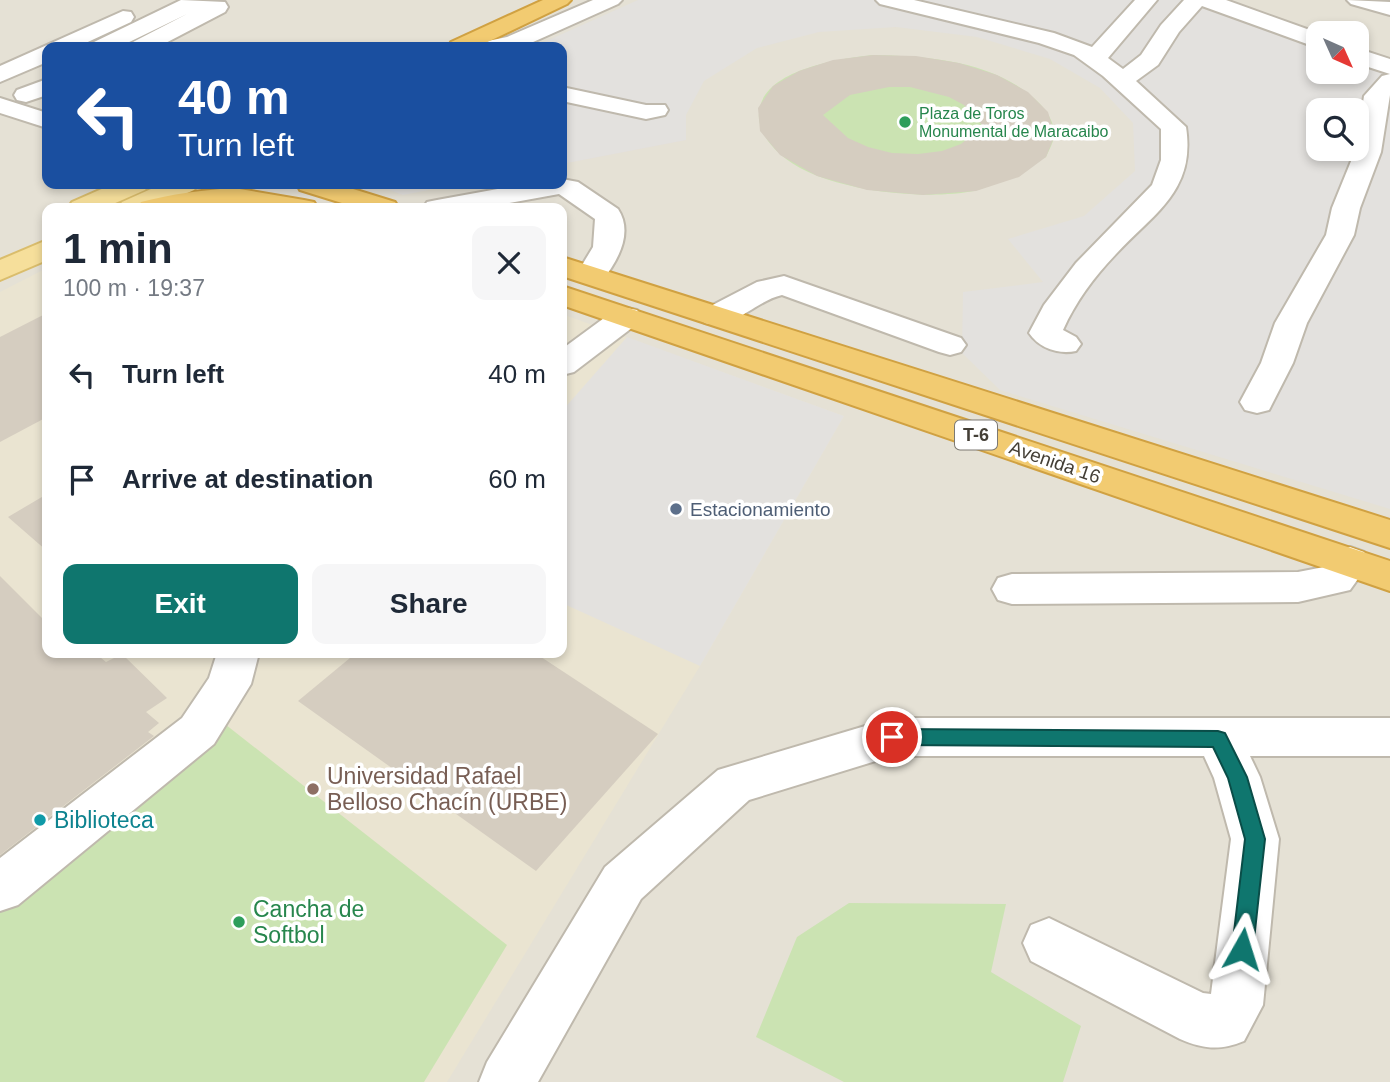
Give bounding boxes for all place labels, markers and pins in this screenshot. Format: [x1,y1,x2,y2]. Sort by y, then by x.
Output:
place label: Plaza de Toros Monumental de Maracaibo [919,105,1109,140]
marker: Plaza de Toros Monumental de Maracaibo [897,114,913,130]
place label: Estacionamiento [690,499,830,520]
marker: Estacionamiento [668,501,684,517]
pin [862,707,922,767]
place label: Universidad Rafael Belloso Chacín (URBE) [327,763,567,815]
marker: Universidad Rafael Belloso Chacín (URBE) [305,781,321,797]
place label: Biblioteca [54,807,154,833]
marker: Biblioteca [32,812,48,828]
place label: Cancha de Softbol [253,896,364,948]
marker: Cancha de Softbol [231,914,247,930]

